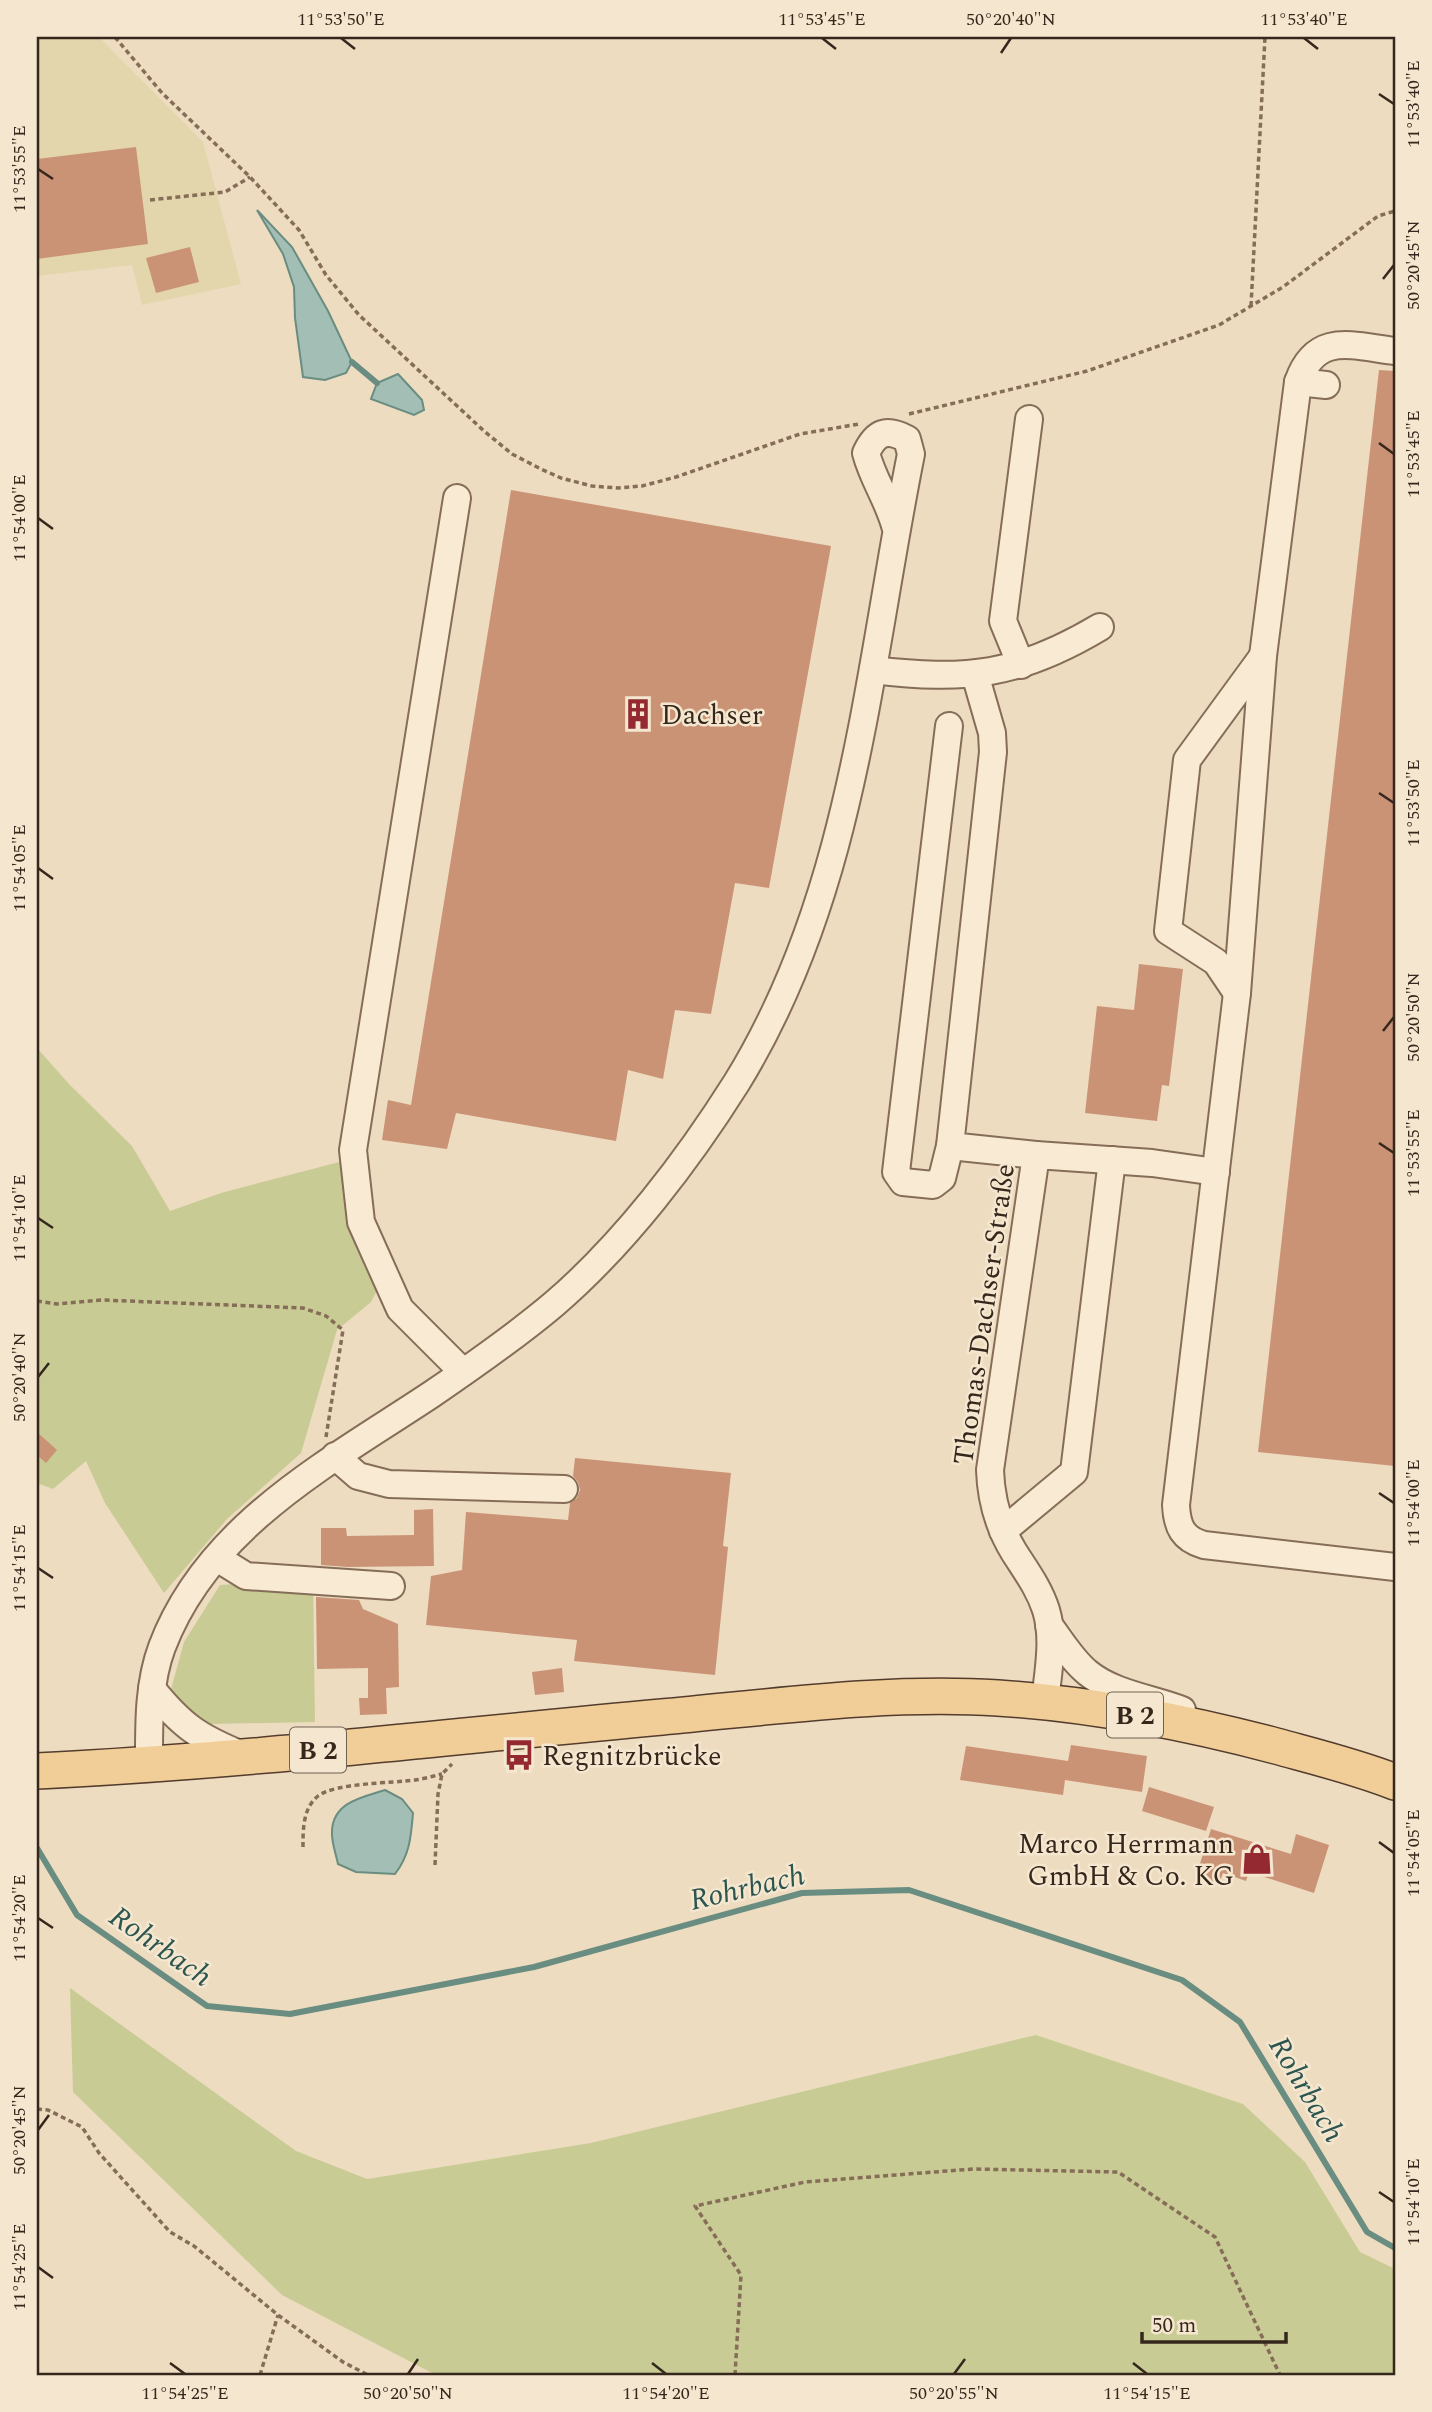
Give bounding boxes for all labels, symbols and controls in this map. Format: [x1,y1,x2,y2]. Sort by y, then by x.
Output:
text: 11°53'50"E [297,6,385,33]
text: 11°53'45"E [778,6,866,33]
text: 50°20'40"N [966,6,1056,33]
text: 11°53'40"E [1260,6,1348,33]
text: 11°53'40"E [1400,60,1427,148]
text: 11°53'55"E [6,125,33,213]
text: 50°20'45"N [1400,220,1427,310]
text: 11°53'45"E [1400,410,1427,498]
text: 11°54'00"E [6,474,33,562]
place label: Dachser [661,694,763,737]
building icon: Dachser [621,697,655,731]
text: 11°53'50"E [1400,759,1427,847]
text: 11°54'05"E [6,824,33,912]
text: 50°20'50"N [1400,972,1427,1062]
text: 11°53'55"E [1400,1109,1427,1197]
street label: Thomas-Dachser-Straße [942,1161,1027,1467]
text: 11°54'10"E [6,1174,33,1262]
text: 50°20'40"N [6,1332,33,1422]
text: 11°54'00"E [1400,1459,1427,1547]
text: 11°54'15"E [6,1524,33,1612]
road number: B 2 [1107,1692,1163,1738]
road number: B 2 [290,1728,346,1772]
place label: Regnitzbrücke [542,1735,722,1778]
bus stop icon: Regnitzbrücke [502,1738,536,1772]
text: 11°54'05"E [1400,1809,1427,1897]
place label: Marco Herrmann GmbH & Co. KG [1018,1823,1234,1898]
shop icon: Marco Herrmann GmbH & Co. KG [1240,1842,1274,1876]
water label: Rohrbach [685,1852,809,1924]
text: 11°54'20"E [6,1874,33,1962]
water label: Rohrbach [99,1894,222,1999]
water label: Rohrbach [1256,2028,1356,2151]
text: 50°20'45"N [6,2085,33,2175]
text: 11°54'10"E [1400,2158,1427,2246]
text: 11°54'25"E [6,2223,33,2311]
scale bar [1142,2300,1285,2344]
text: 50 m [1152,2310,1196,2342]
text: 11°54'25"E [141,2380,229,2407]
text: 50°20'50"N [363,2380,453,2407]
text: 11°54'20"E [622,2380,710,2407]
text: 50°20'55"N [909,2380,999,2407]
text: 11°54'15"E [1103,2380,1191,2407]

